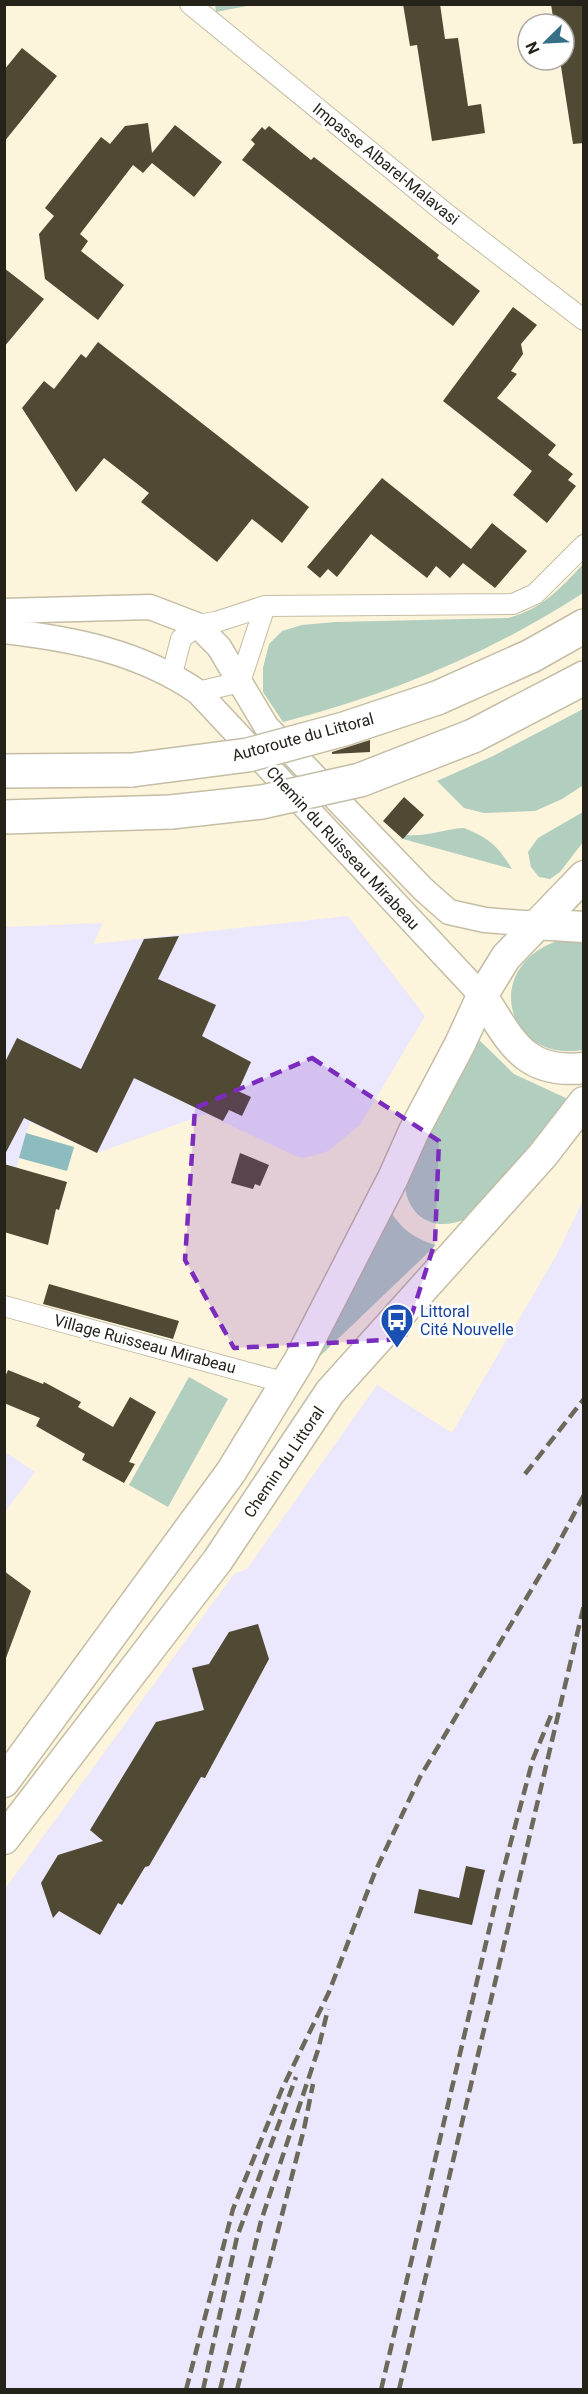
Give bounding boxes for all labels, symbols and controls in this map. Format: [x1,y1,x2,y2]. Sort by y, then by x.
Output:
north arrow [516,12,576,72]
text: N [522,39,544,57]
street label: Impasse Albarel-Malavasi [309,99,463,229]
street label: Autoroute du Littoral [230,709,376,765]
street label: Chemin du Ruisseau Mirabeau [262,763,424,933]
bus stop icon: Littoral Cité Nouvelle [379,1302,415,1349]
place label: Littoral Cité Nouvelle [420,1302,514,1339]
street label: Village Ruisseau Mirabeau [52,1311,238,1377]
street label: Chemin du Littoral [240,1403,328,1521]

